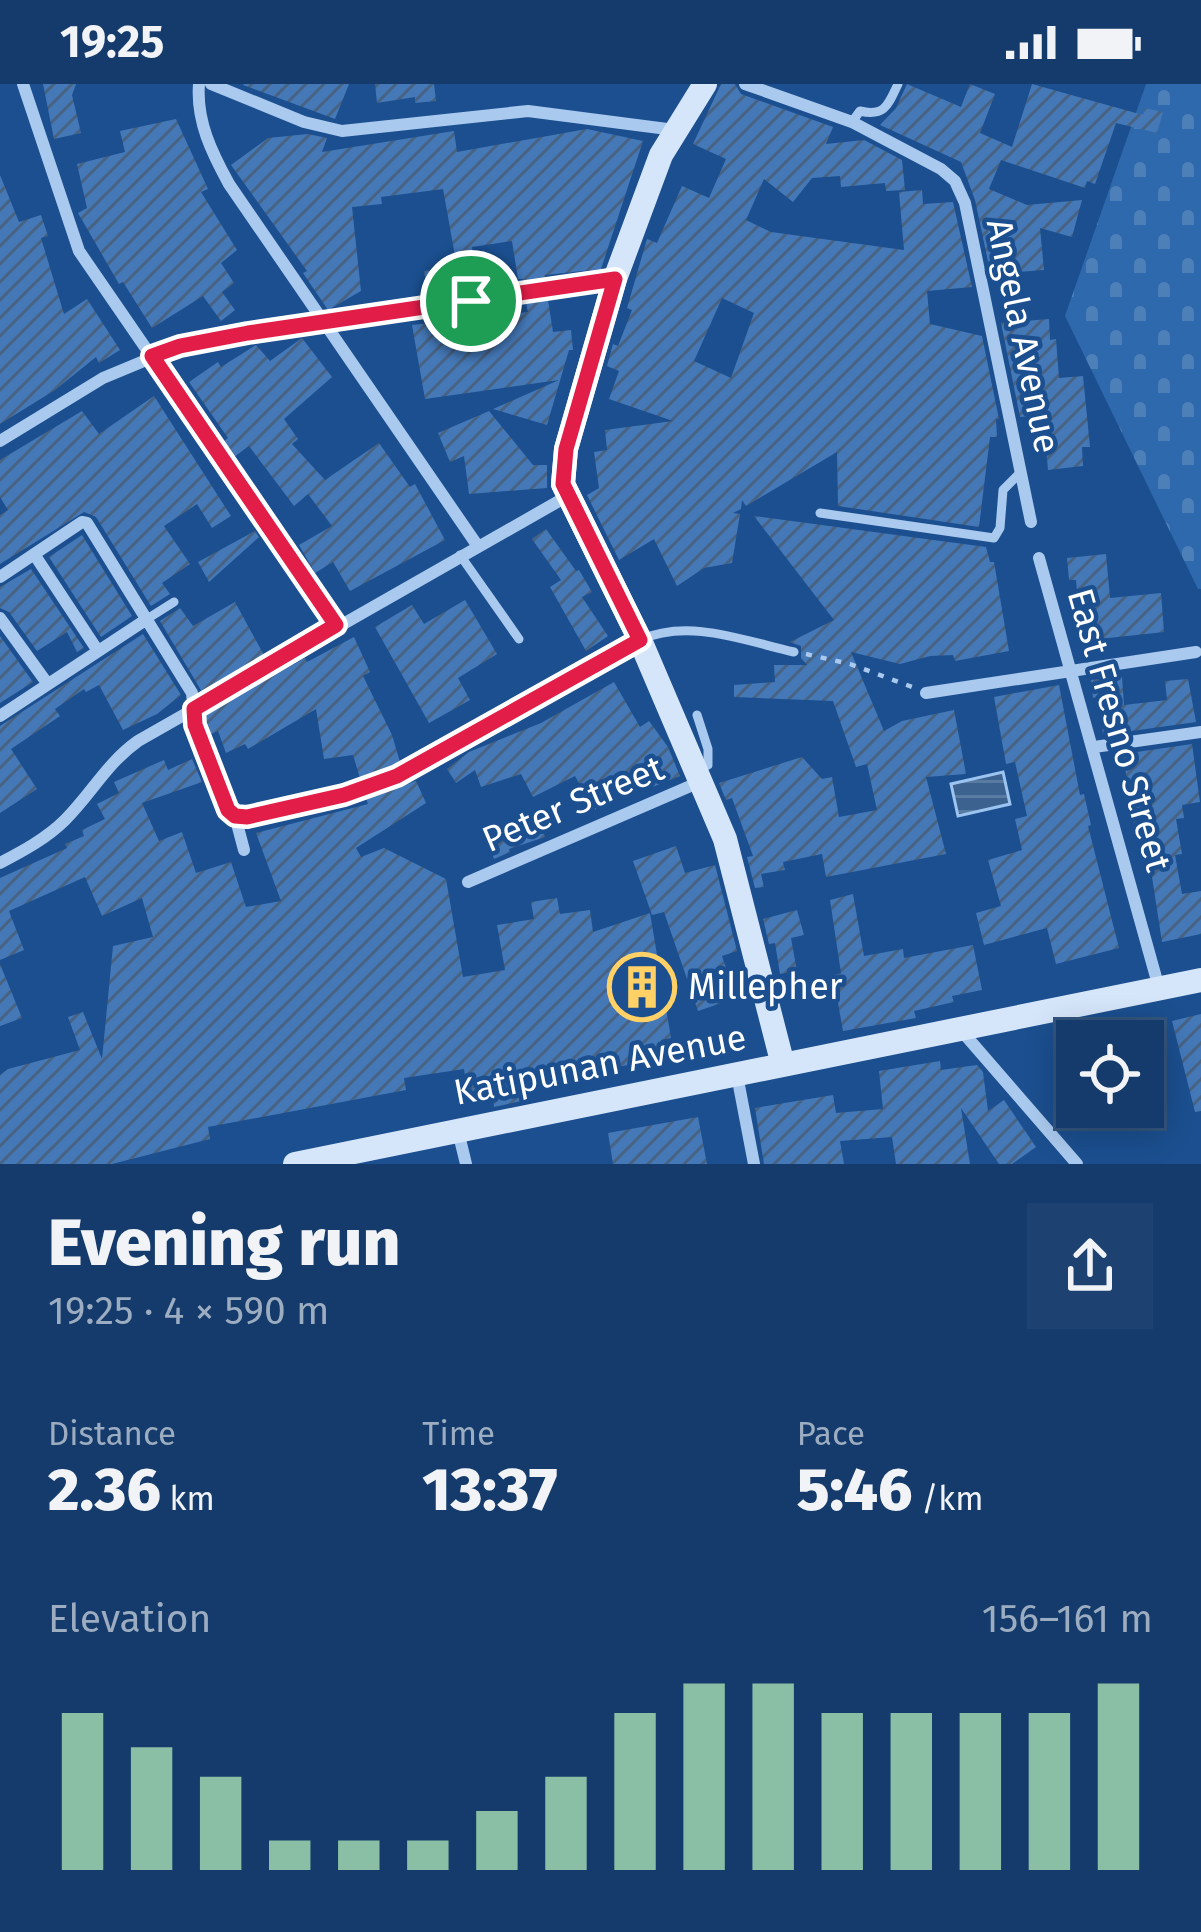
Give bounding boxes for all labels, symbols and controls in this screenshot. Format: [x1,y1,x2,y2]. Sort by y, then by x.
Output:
text: 19:25 [60,15,164,69]
street label: Angela Avenue [977,215,1069,457]
pin [420,250,522,352]
icon: arrive [438,268,504,334]
street label: East Fresno Street [1058,583,1180,877]
street label: Peter Street [476,746,670,862]
building icon: Millepher [607,952,677,1022]
place label: Millepher [688,965,843,1009]
street label: Katipunan Avenue [450,1015,750,1115]
map controls [1056,1020,1164,1128]
button: locate [1056,1020,1164,1128]
text: Evening run [48,1203,400,1282]
button: share [1027,1203,1153,1329]
text: 19:25 · 4 × 590 m [48,1288,329,1334]
text: Distance [48,1414,176,1454]
text: Time [422,1414,495,1454]
text: Pace [797,1414,865,1454]
text: 2.36 [48,1454,161,1526]
text: 13:37 [422,1454,558,1526]
text: 5:46 [797,1454,912,1526]
text: km [161,1479,215,1519]
text: /km [912,1479,984,1519]
text: Elevation [48,1596,211,1642]
text: 156–161 m [982,1596,1153,1642]

